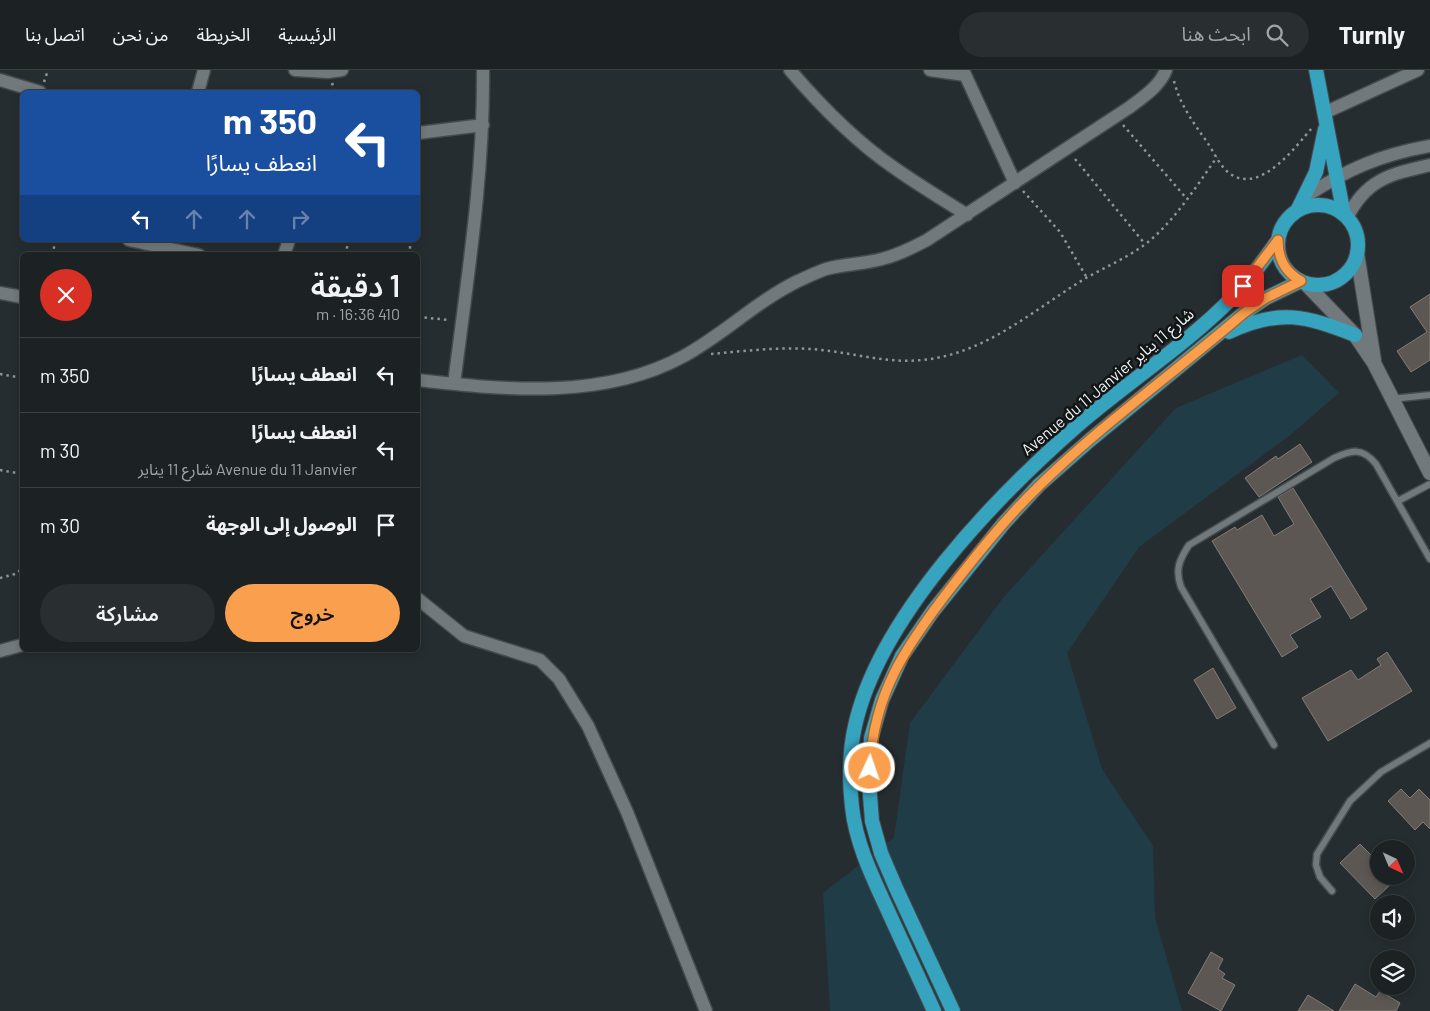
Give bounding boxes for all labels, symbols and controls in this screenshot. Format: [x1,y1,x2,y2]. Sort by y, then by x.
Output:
search box [959,12,1309,57]
text: Turnly [1339,20,1405,49]
icon: search [1263,21,1291,49]
text: ابحث هنا [1181,22,1251,45]
text: اتصل بنا [25,23,85,45]
text: من نحن [113,23,168,45]
text: الخريطة [196,23,250,45]
text: الرئيسية [278,23,336,45]
text: 350 m [223,99,317,141]
icon: left [335,110,400,175]
text: انعطف يسارًا [206,149,317,175]
icon: left [127,205,155,233]
icon: ahead [180,205,208,233]
icon: ahead [233,205,261,233]
icon: right [286,205,314,233]
pin [1222,265,1264,307]
text: 1 دقيقة [311,267,400,303]
button: close [40,269,92,321]
icon: arrive [1229,272,1257,300]
street label: Avenue du 11 Janvier شارع 11 يناير [1017,303,1200,462]
text: 410 m · 16:36 [316,304,400,323]
icon: left [372,361,400,389]
text: انعطف يسارًا [251,362,357,385]
text: 350 m [40,364,90,387]
text: انعطف يسارًا [251,420,357,443]
icon: left [372,436,400,464]
text: 30 m [40,439,80,462]
text: Avenue du 11 Janvier شارع 11 يناير [138,459,357,478]
icon: arrive [372,511,400,539]
text: الوصول إلى الوجهة [206,512,357,535]
text: 30 m [40,514,80,537]
button: مشاركة [40,584,215,642]
button: خروج [225,584,400,642]
position arrow [843,741,895,793]
north arrow [1370,840,1415,885]
map controls [1370,840,1415,995]
button: sound [1370,895,1415,940]
button: layers [1370,950,1415,995]

